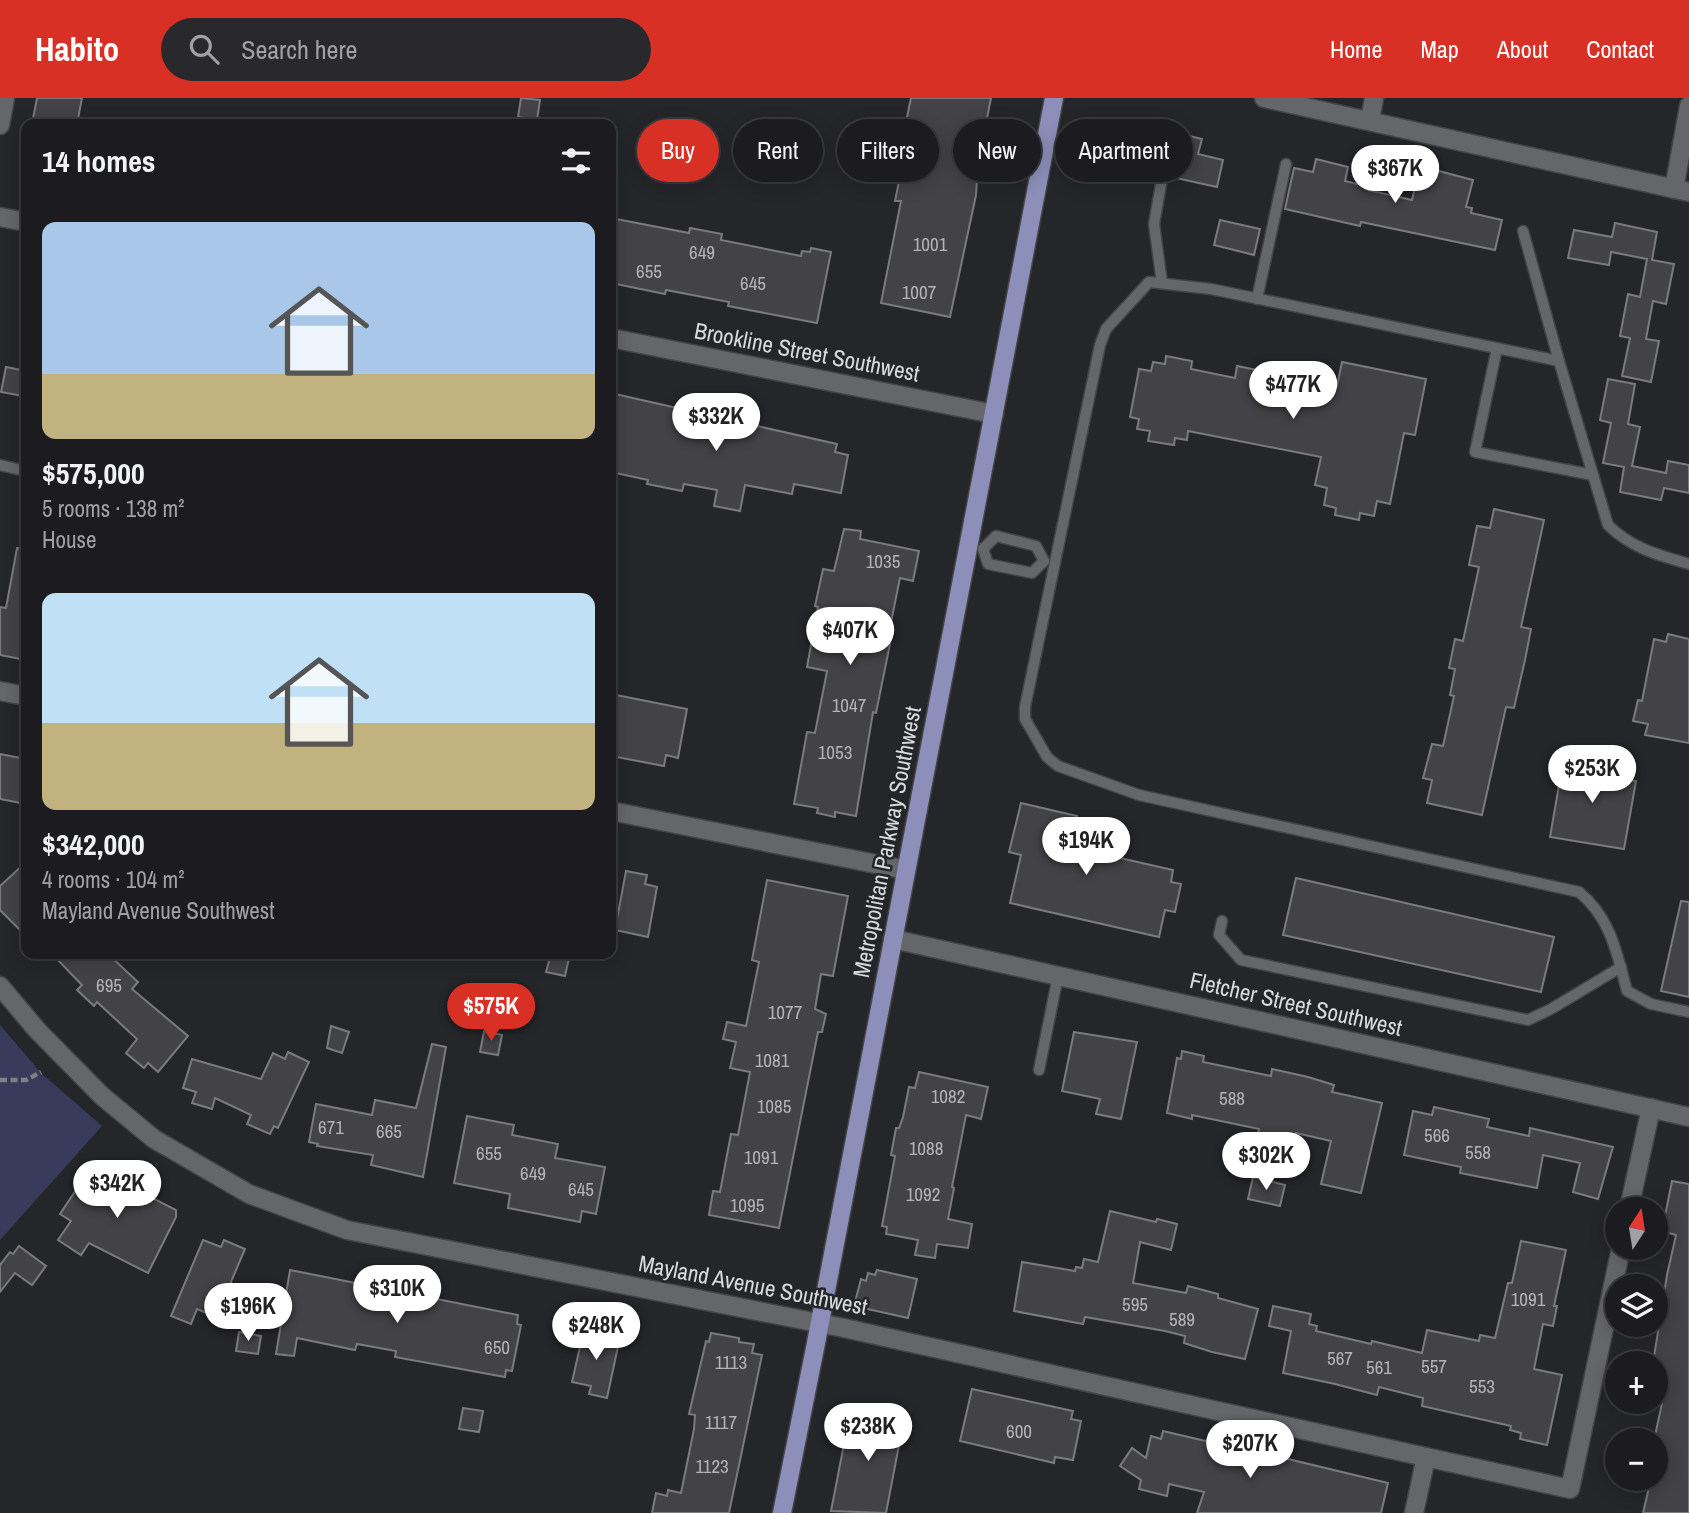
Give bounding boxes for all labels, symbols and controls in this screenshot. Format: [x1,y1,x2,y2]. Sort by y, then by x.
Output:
search box [161,18,651,81]
text: Habito [35,27,119,71]
icon: search [185,30,223,68]
text: Search here [241,32,357,67]
text: Home [1330,33,1382,65]
text: Map [1420,33,1459,65]
text: About [1497,33,1548,65]
text: Contact [1586,33,1654,65]
chip: Buy [637,119,719,182]
chip: Rent [733,119,823,182]
chip: Filters [837,119,939,182]
chip: New [953,119,1041,182]
chip: Apartment [1055,119,1193,182]
text: 14 homes [42,141,156,181]
icon: filters [557,142,595,180]
pin: $367K [1346,146,1444,205]
text: $367K [1367,152,1423,183]
house number: 1001 [913,231,948,257]
house number: 649 [689,239,715,265]
house number: 655 [636,258,662,284]
icon: home [256,268,382,394]
house number: 645 [740,270,766,296]
house number: 1007 [902,279,937,305]
street label: Brookline Street Southwest [692,314,922,389]
pin: $477K [1244,362,1342,421]
text: $477K [1265,368,1321,399]
pin: $332K [667,394,765,453]
text: $332K [688,400,744,431]
text: $575,000 [42,453,145,493]
text: 5 rooms · 138 m² [42,493,185,524]
text: House [42,524,97,555]
house number: 1035 [866,548,901,574]
pin: $407K [801,608,899,667]
text: $407K [822,614,878,645]
icon: home [256,639,382,765]
house number: 1047 [832,692,867,718]
street label: Metropolitan Parkway Southwest [845,704,928,980]
house number: 1053 [818,739,852,765]
pin: $253K [1543,746,1641,805]
text: $253K [1564,752,1620,783]
pin: $194K [1037,818,1135,877]
text: $342,000 [42,824,145,864]
text: $194K [1058,824,1114,855]
text: 4 rooms · 104 m² [42,864,185,895]
text: Mayland Avenue Southwest [42,895,274,926]
street label: Fletcher Street Southwest [1187,964,1405,1043]
house number: 695 [96,972,122,998]
pin: $575K [442,984,540,1043]
text: $575K [463,990,519,1021]
house number: 1077 [768,999,803,1025]
house number: 1081 [755,1047,790,1073]
house number: 1082 [931,1083,965,1109]
house number: 588 [1219,1085,1245,1111]
house number: 1085 [757,1093,792,1119]
house number: 671 [318,1114,344,1140]
house number: 665 [376,1118,402,1144]
house number: 566 [1424,1122,1450,1148]
pin: $302K [1217,1132,1315,1192]
house number: 1088 [909,1135,943,1161]
text: $302K [1238,1139,1294,1170]
house number: 558 [1465,1139,1491,1165]
house number: 655 [476,1140,502,1166]
house number: 1091 [744,1144,779,1170]
pin: $342K [68,1160,166,1220]
house number: 649 [520,1160,546,1186]
text: $342K [89,1167,145,1198]
house number: 645 [568,1176,594,1202]
house number: 1092 [906,1181,940,1207]
house number: 1095 [730,1192,765,1218]
north arrow [1605,1197,1668,1260]
map controls [1605,1197,1668,1491]
street label: Mayland Avenue Southwest [636,1247,870,1322]
pin: $310K [348,1266,446,1325]
text: $310K [369,1272,425,1303]
button: layers [1605,1274,1668,1337]
pin: $196K [199,1284,297,1343]
house number: 1091 [1511,1286,1546,1312]
text: $196K [220,1290,276,1321]
house number: 595 [1122,1291,1148,1317]
pin: $248K [547,1302,645,1362]
house number: 589 [1169,1306,1195,1332]
text: $248K [568,1309,624,1340]
house number: 650 [484,1334,510,1360]
house number: 567 [1327,1345,1353,1371]
house number: 1113 [715,1349,747,1375]
button: + [1605,1351,1668,1414]
house number: 557 [1421,1353,1447,1379]
house number: 561 [1366,1354,1392,1380]
house number: 553 [1469,1373,1495,1399]
pin: $238K [819,1404,917,1463]
house number: 1117 [705,1409,738,1435]
text: $238K [840,1410,896,1441]
house number: 600 [1006,1418,1032,1444]
pin: $207K [1201,1420,1299,1480]
text: $207K [1222,1427,1278,1458]
button: − [1605,1428,1668,1491]
house number: 1123 [695,1453,729,1479]

